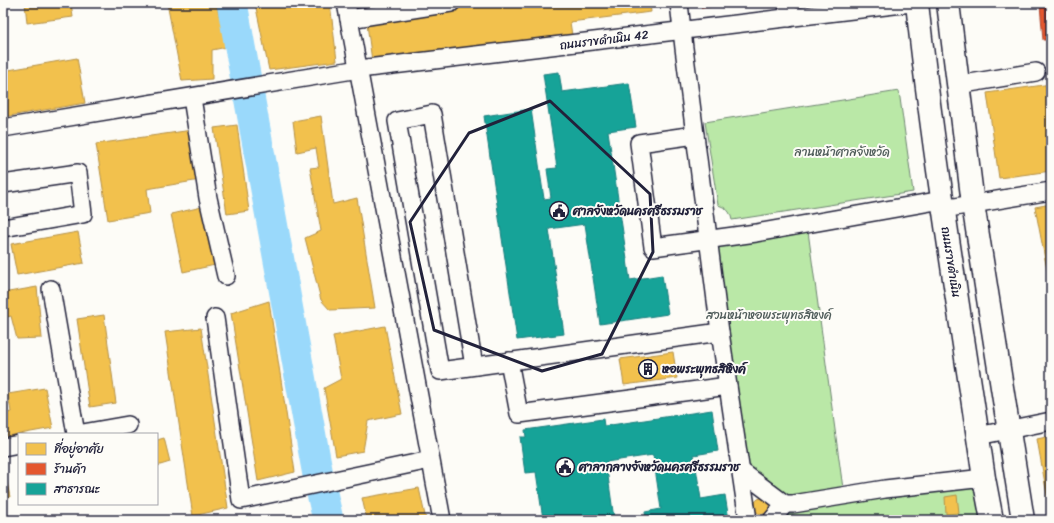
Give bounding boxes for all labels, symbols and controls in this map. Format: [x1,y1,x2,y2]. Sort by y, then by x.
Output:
street label: ถนนราขดำเนิน 42 [558,24,650,56]
park label: ลานหน้าศาลจังหวัด [795,141,890,163]
public building icon: ศาลจังหวัดนครศรีธรรมราช [548,200,570,222]
place label: ศาลจังหวัดนครศรีธรรมราช [572,200,704,222]
street label: ถนนราขดำเนิน [935,225,967,299]
park label: สวนหน้าหอพระพุทธสิหงค์ [705,304,834,326]
building icon: หอพระพุทธสิหิงค์ [637,358,659,380]
place label: หอพระพุทธสิหิงค์ [662,358,749,380]
legend [18,433,158,505]
text: ที่อยู่อาศัย [54,438,104,460]
public building icon: ศาลากลางจังหวัดนครศรีธรรมราช [554,456,576,478]
place label: ศาลากลางจังหวัดนครศรีธรรมราช [578,456,741,478]
text: ร้านค้า [54,458,86,480]
text: สาธารณะ [53,478,101,500]

